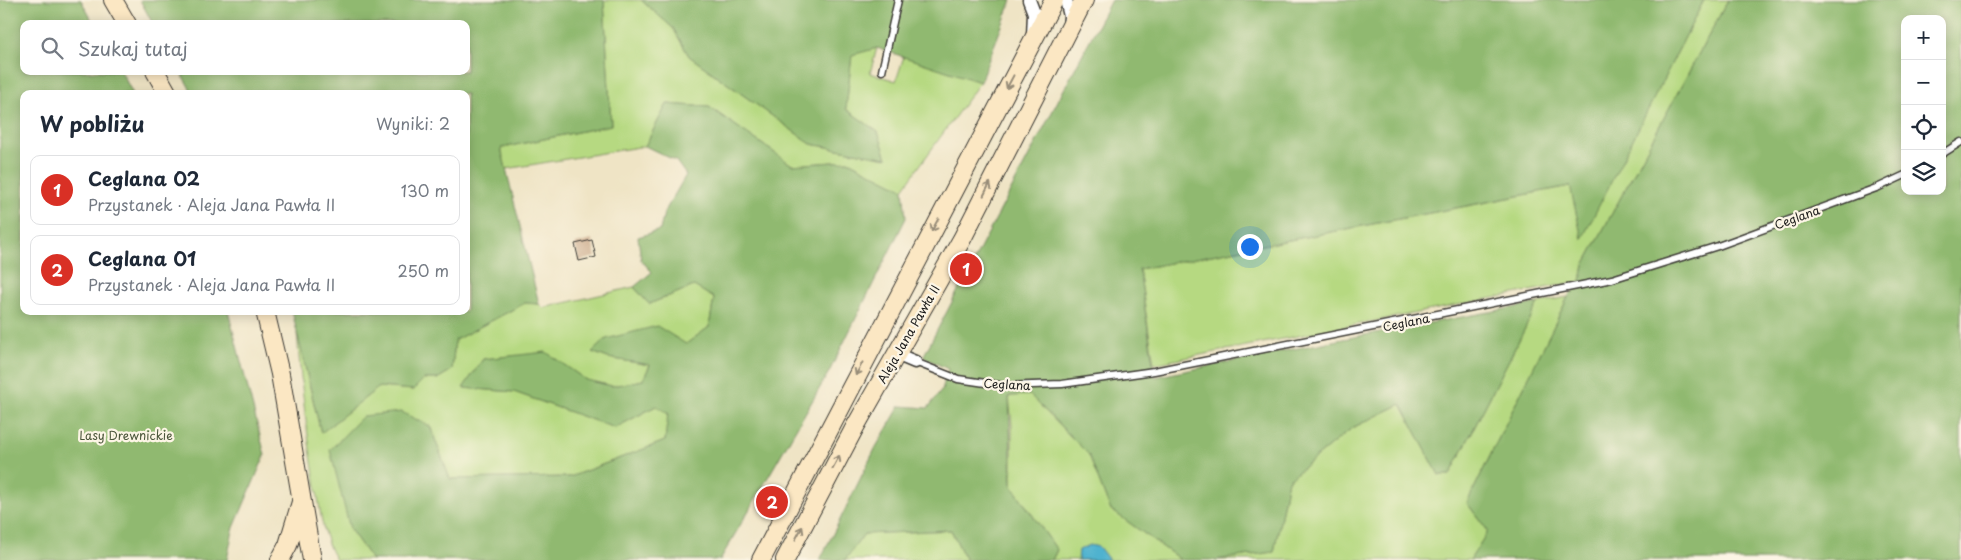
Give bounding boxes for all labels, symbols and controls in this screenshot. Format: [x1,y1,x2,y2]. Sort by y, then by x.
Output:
map controls [1901,15,1946,195]
button: + [1901,15,1946,60]
search box [20,20,470,75]
icon: search [38,34,66,62]
text: Szukaj tutaj [78,34,188,62]
button: − [1901,60,1946,105]
one-way arrow [1005,74,1015,89]
button: locate [1901,105,1946,150]
text: W pobliżu [40,107,145,139]
text: Wyniki: 2 [376,111,450,135]
button: layers [1901,150,1946,195]
text: Ceglana 02 [88,164,200,192]
text: 1 [53,178,61,202]
text: 130 m [401,178,449,202]
one-way arrow [983,182,992,197]
text: Przystanek · Aleja Jana Pawła II [88,192,335,216]
street label: Ceglana [1772,200,1823,234]
one-way arrow [929,218,939,232]
your location [1237,234,1263,260]
text: Ceglana 01 [88,244,196,272]
pin: 1 [950,250,982,288]
text: 2 [51,258,63,282]
text: 250 m [398,258,449,282]
text: Przystanek · Aleja Jana Pawła II [88,272,335,296]
street label: Aleja Jana Pawła II [872,281,944,387]
street label: Ceglana [1381,309,1431,335]
one-way arrow [854,362,864,377]
street label: Ceglana [983,374,1031,394]
park label: Lasy Drewnickie [79,426,173,444]
one-way arrow [831,455,841,470]
pin: 2 [756,483,788,521]
one-way arrow [794,525,804,540]

